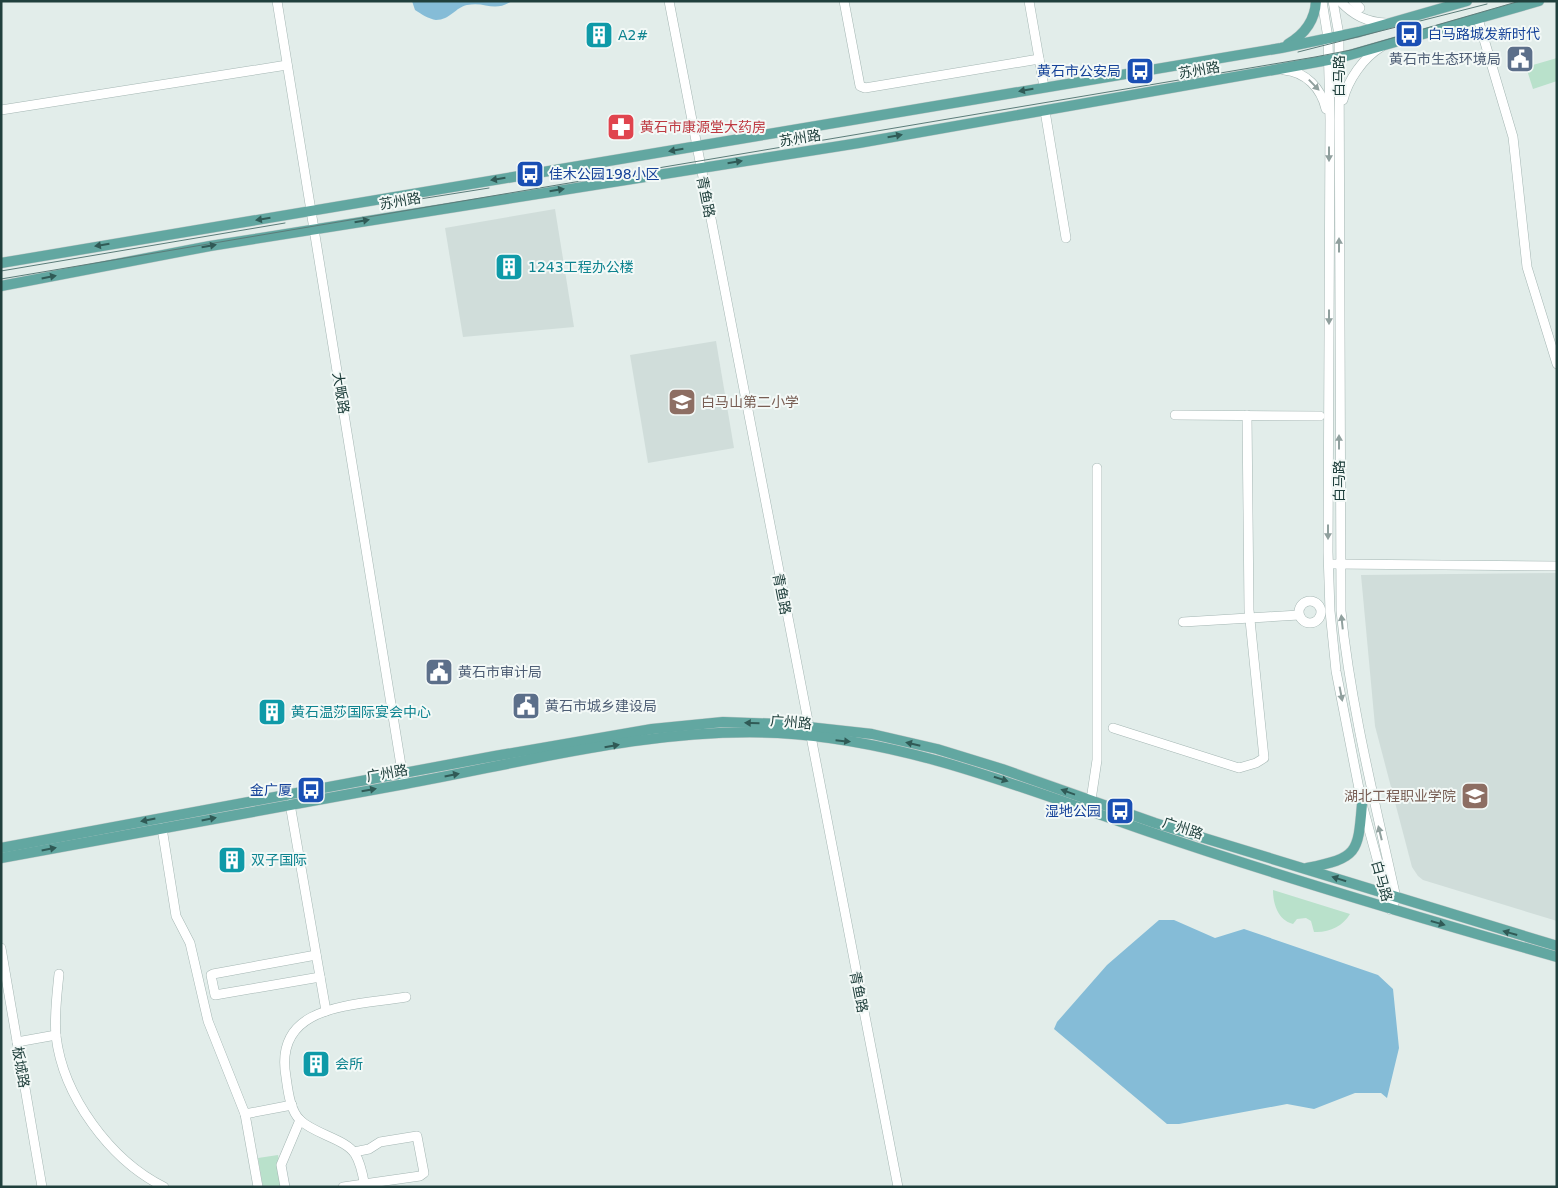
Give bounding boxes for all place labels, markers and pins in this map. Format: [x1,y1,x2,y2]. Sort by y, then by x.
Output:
bus stop icon: 白马路城发新时代 [1394,19,1424,49]
building icon: A2# [584,20,614,50]
place label: 白马路城发新时代 [1428,26,1540,42]
place label: A2# [618,27,648,43]
public building icon: 黄石市生态环境局 [1505,44,1535,74]
place label: 黄石市生态环境局 [1389,51,1501,67]
bus stop icon: 黄石市公安局 [1125,56,1155,86]
place label: 黄石市公安局 [1037,63,1121,79]
pharmacy icon: 黄石市康源堂大药房 [606,112,636,142]
place label: 黄石市康源堂大药房 [640,119,766,135]
bus stop icon: 佳木公园198小区 [515,159,545,189]
place label: 佳木公园198小区 [549,166,660,182]
building icon: 1243工程办公楼 [494,252,524,282]
place label: 1243工程办公楼 [528,259,634,275]
school or university icon: 白马山第二小学 [667,387,697,417]
place label: 白马山第二小学 [701,394,799,410]
public building icon: 黄石市审计局 [424,657,454,687]
place label: 黄石市审计局 [458,664,542,680]
public building icon: 黄石市城乡建设局 [511,691,541,721]
building icon: 黄石温莎国际宴会中心 [257,697,287,727]
place label: 黄石市城乡建设局 [545,698,657,714]
place label: 黄石温莎国际宴会中心 [291,704,431,720]
bus stop icon: 金广厦 [296,775,326,805]
school or university icon: 湖北工程职业学院 [1460,781,1490,811]
place label: 金广厦 [250,782,292,798]
place label: 湖北工程职业学院 [1344,788,1456,804]
bus stop icon: 湿地公园 [1105,796,1135,826]
place label: 湿地公园 [1045,803,1101,819]
building icon: 双子国际 [217,845,247,875]
place label: 双子国际 [251,852,307,868]
building icon: 会所 [301,1049,331,1079]
place label: 会所 [335,1056,363,1072]

